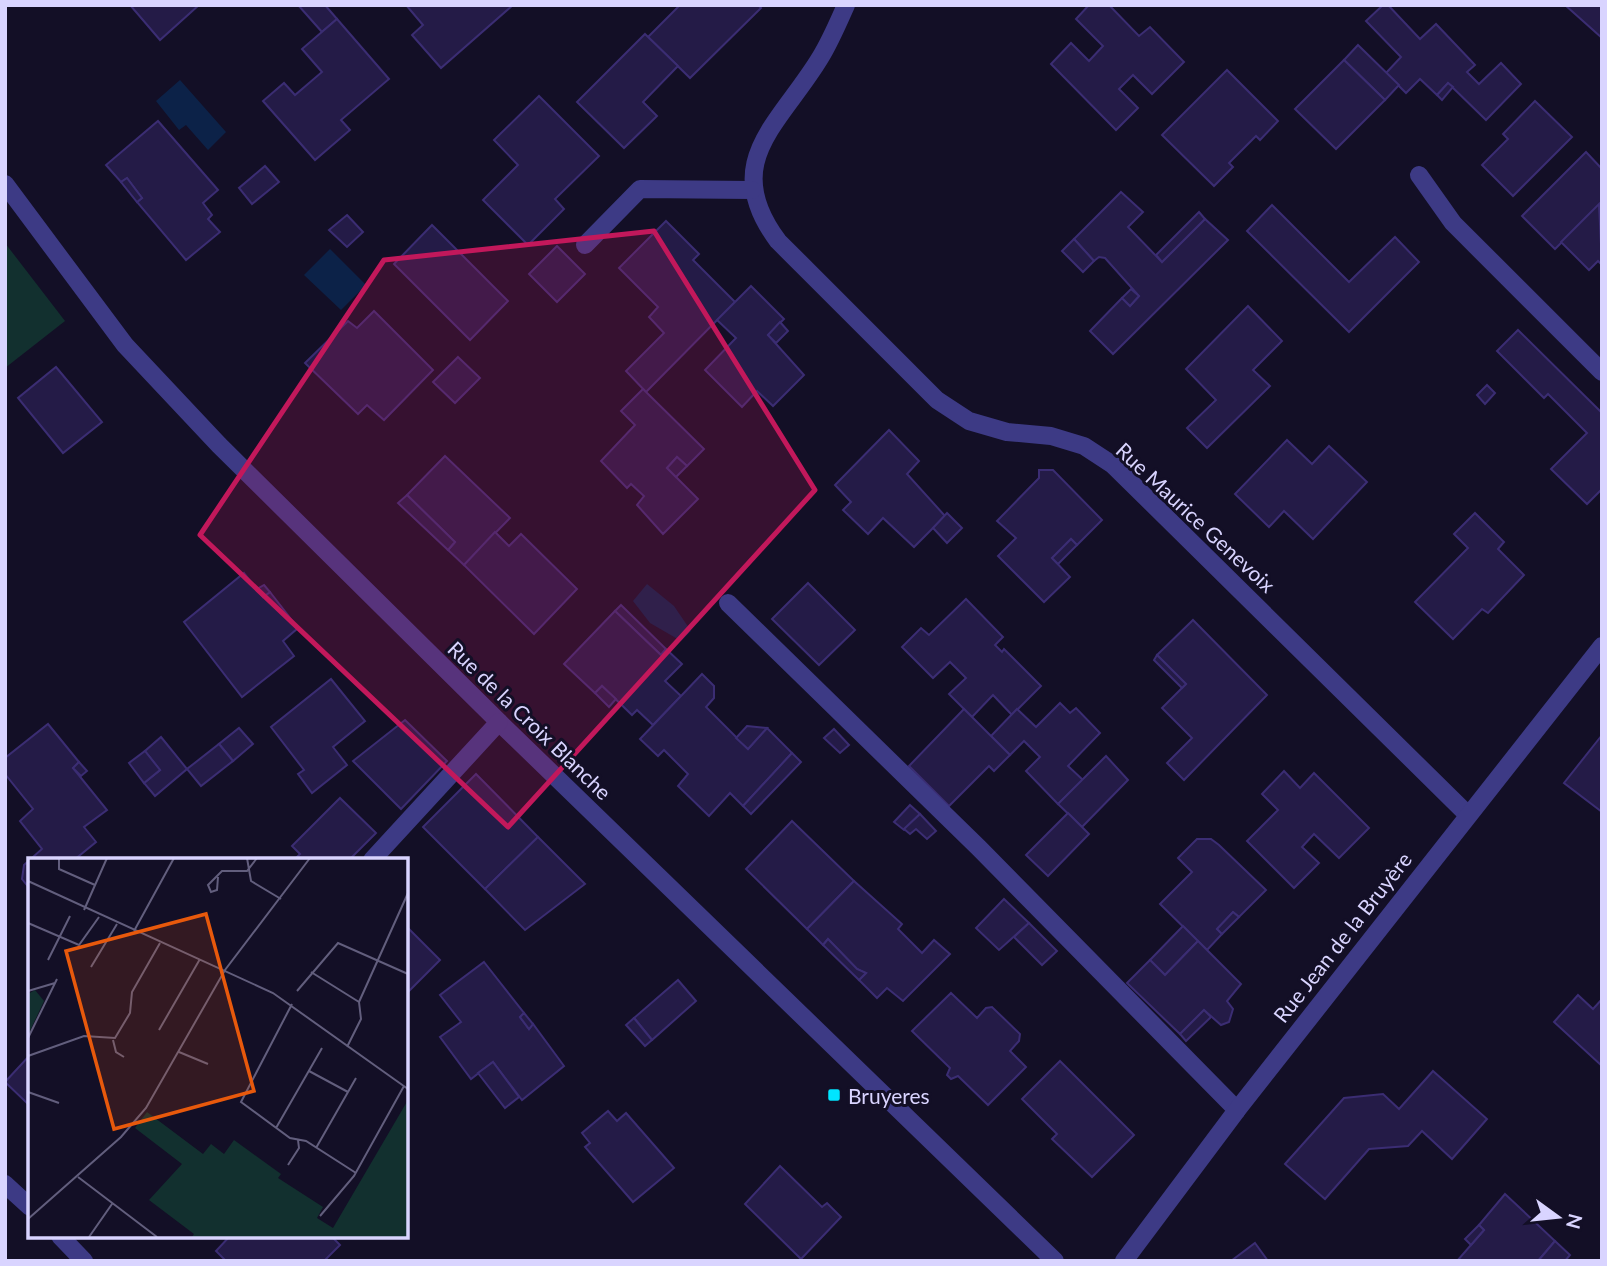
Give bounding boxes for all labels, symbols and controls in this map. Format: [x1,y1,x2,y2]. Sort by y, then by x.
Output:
street label: Rue Maurice Genevoix [1111,437,1281,597]
street label: Rue de la Croix Blanche [443,636,617,804]
street label: Rue Jean de la Bruyère [1268,847,1416,1027]
inset map [28,858,408,1238]
place label: Bruyeres [848,1083,930,1108]
marker: Bruyeres [826,1087,842,1103]
north arrow [1523,1182,1593,1252]
text: N [1562,1211,1588,1232]

